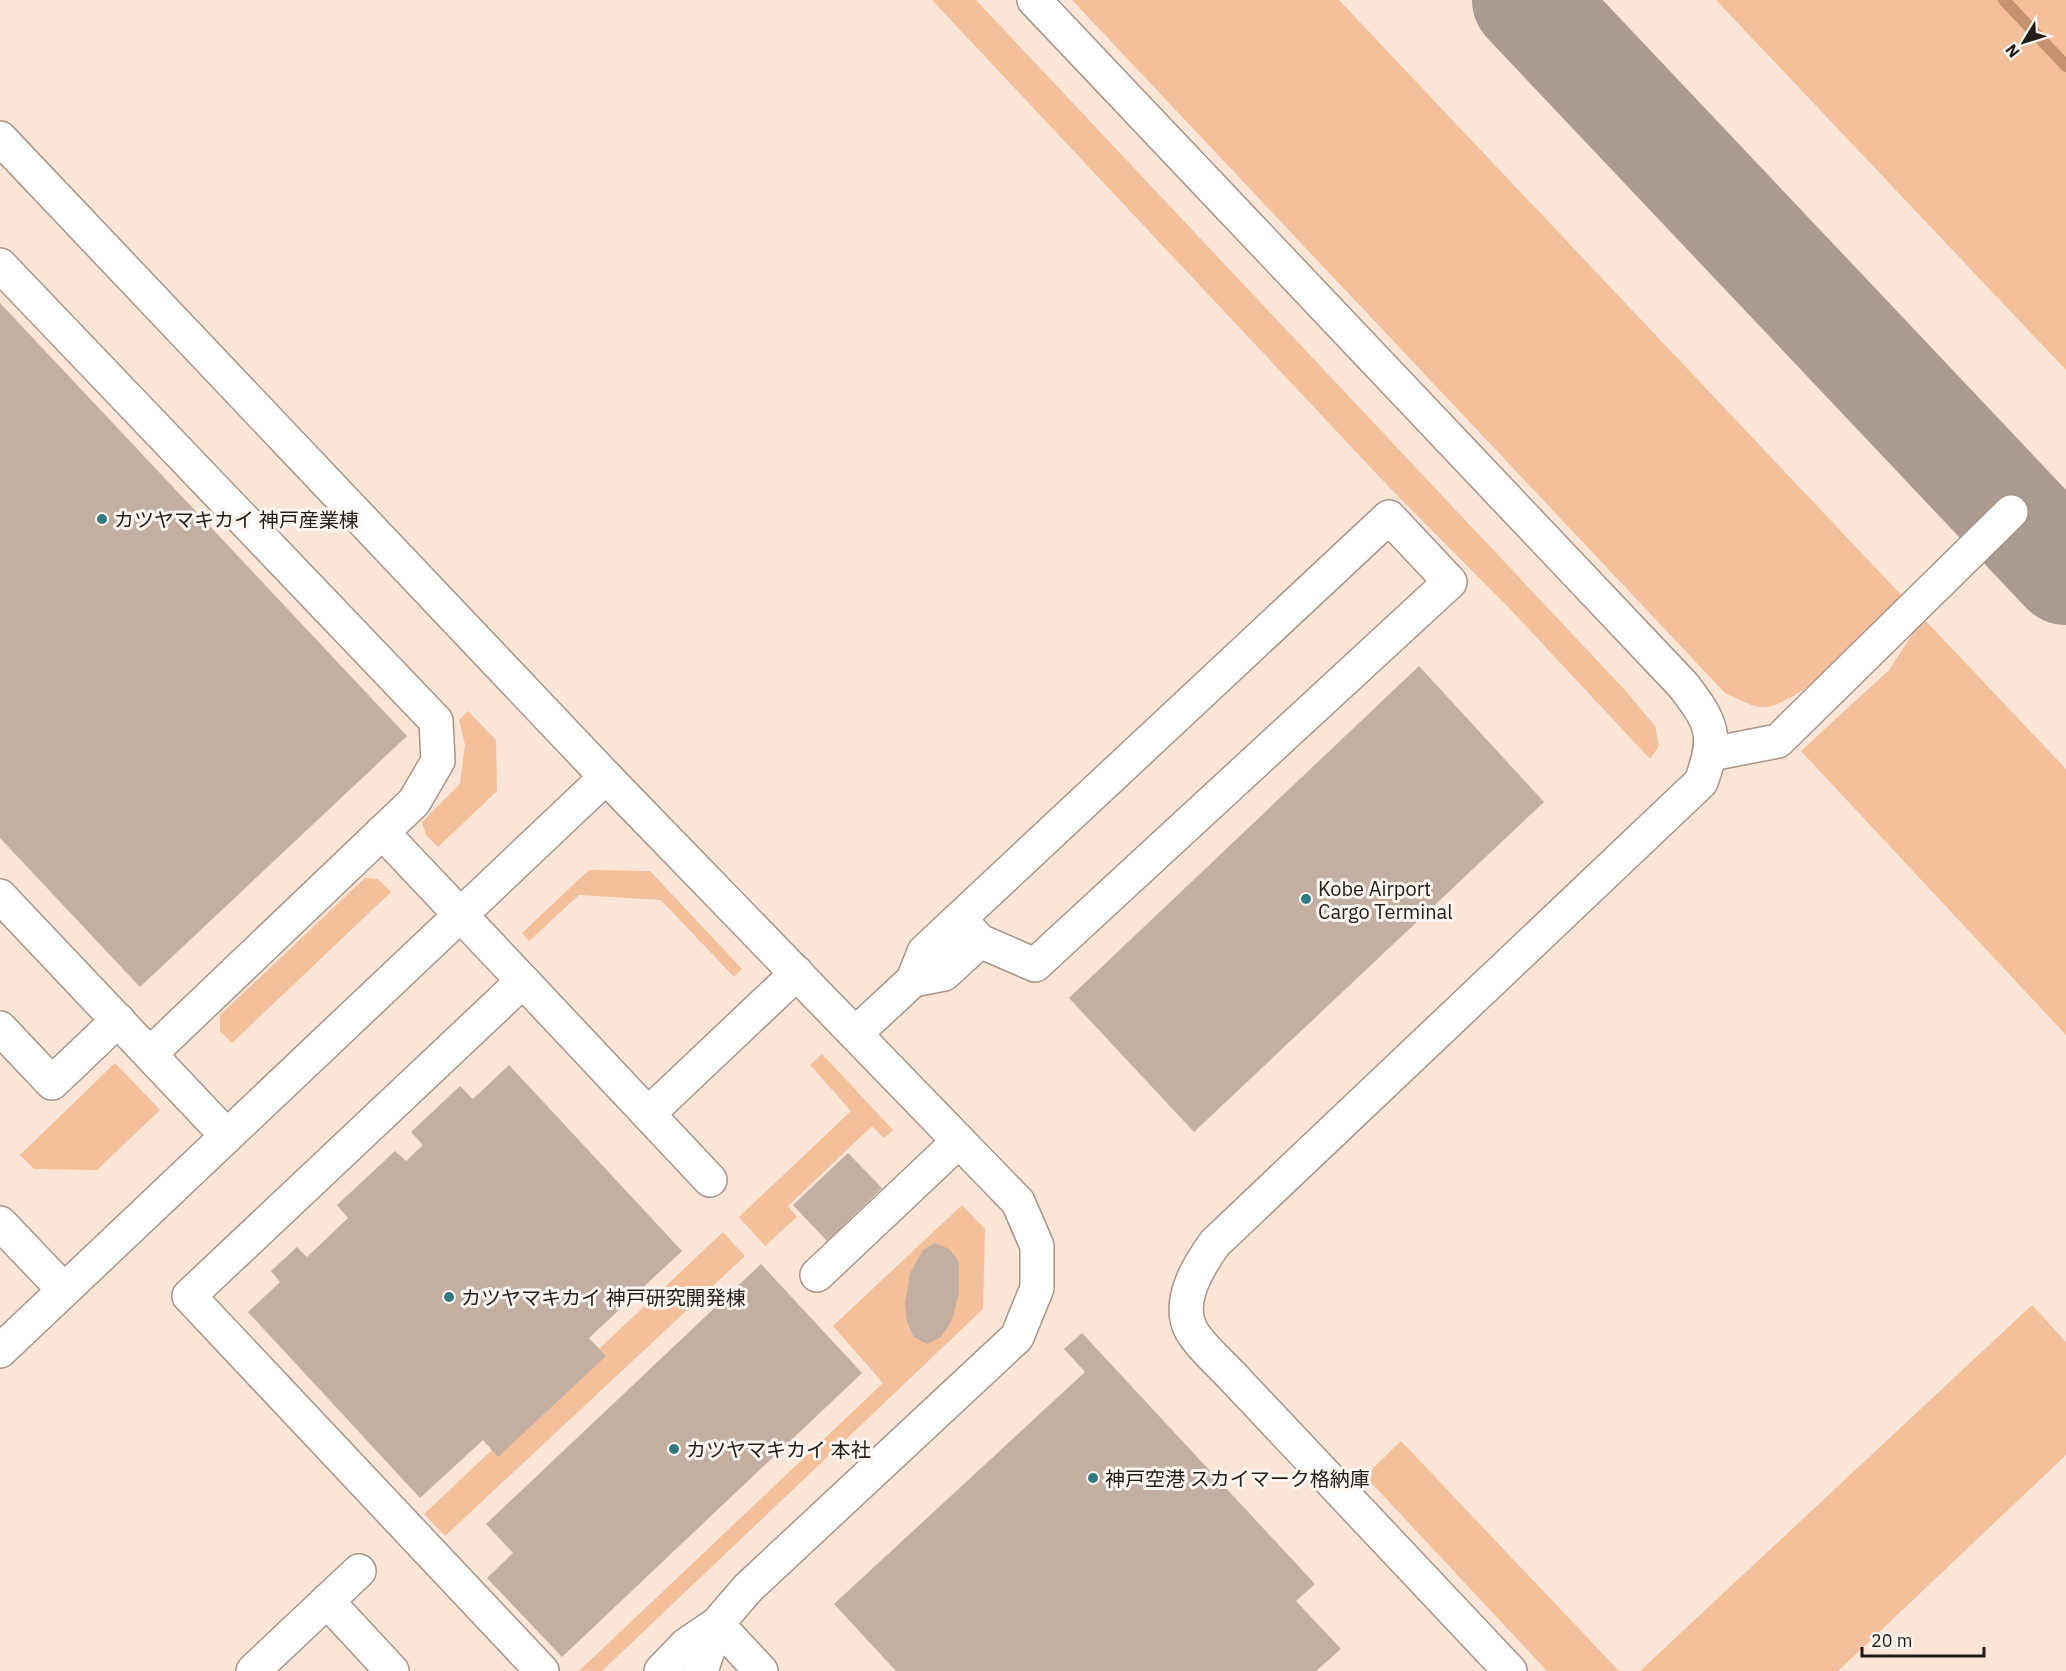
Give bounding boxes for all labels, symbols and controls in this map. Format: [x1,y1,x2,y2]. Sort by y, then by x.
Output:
north arrow [1994,12,2054,72]
text: N [2001,41,2024,62]
place label: カツヤマキカイ 神戸産業棟 [114,506,359,533]
marker: カツヤマキカイ 神戸産業棟 [95,512,109,526]
place label: Kobe Airport Cargo Terminal [1318,875,1453,925]
marker: Kobe Airport Cargo Terminal [1299,892,1313,906]
place label: カツヤマキカイ 神戸研究開発棟 [461,1284,746,1311]
marker: カツヤマキカイ 神戸研究開発棟 [442,1290,456,1304]
place label: カツヤマキカイ 本社 [686,1436,871,1463]
marker: カツヤマキカイ 本社 [667,1442,681,1456]
place label: 神戸空港 スカイマーク格納庫 [1105,1465,1370,1492]
marker: 神戸空港 スカイマーク格納庫 [1086,1471,1100,1485]
scale bar [1862,1620,1984,1658]
text: 20 m [1871,1629,1913,1652]

